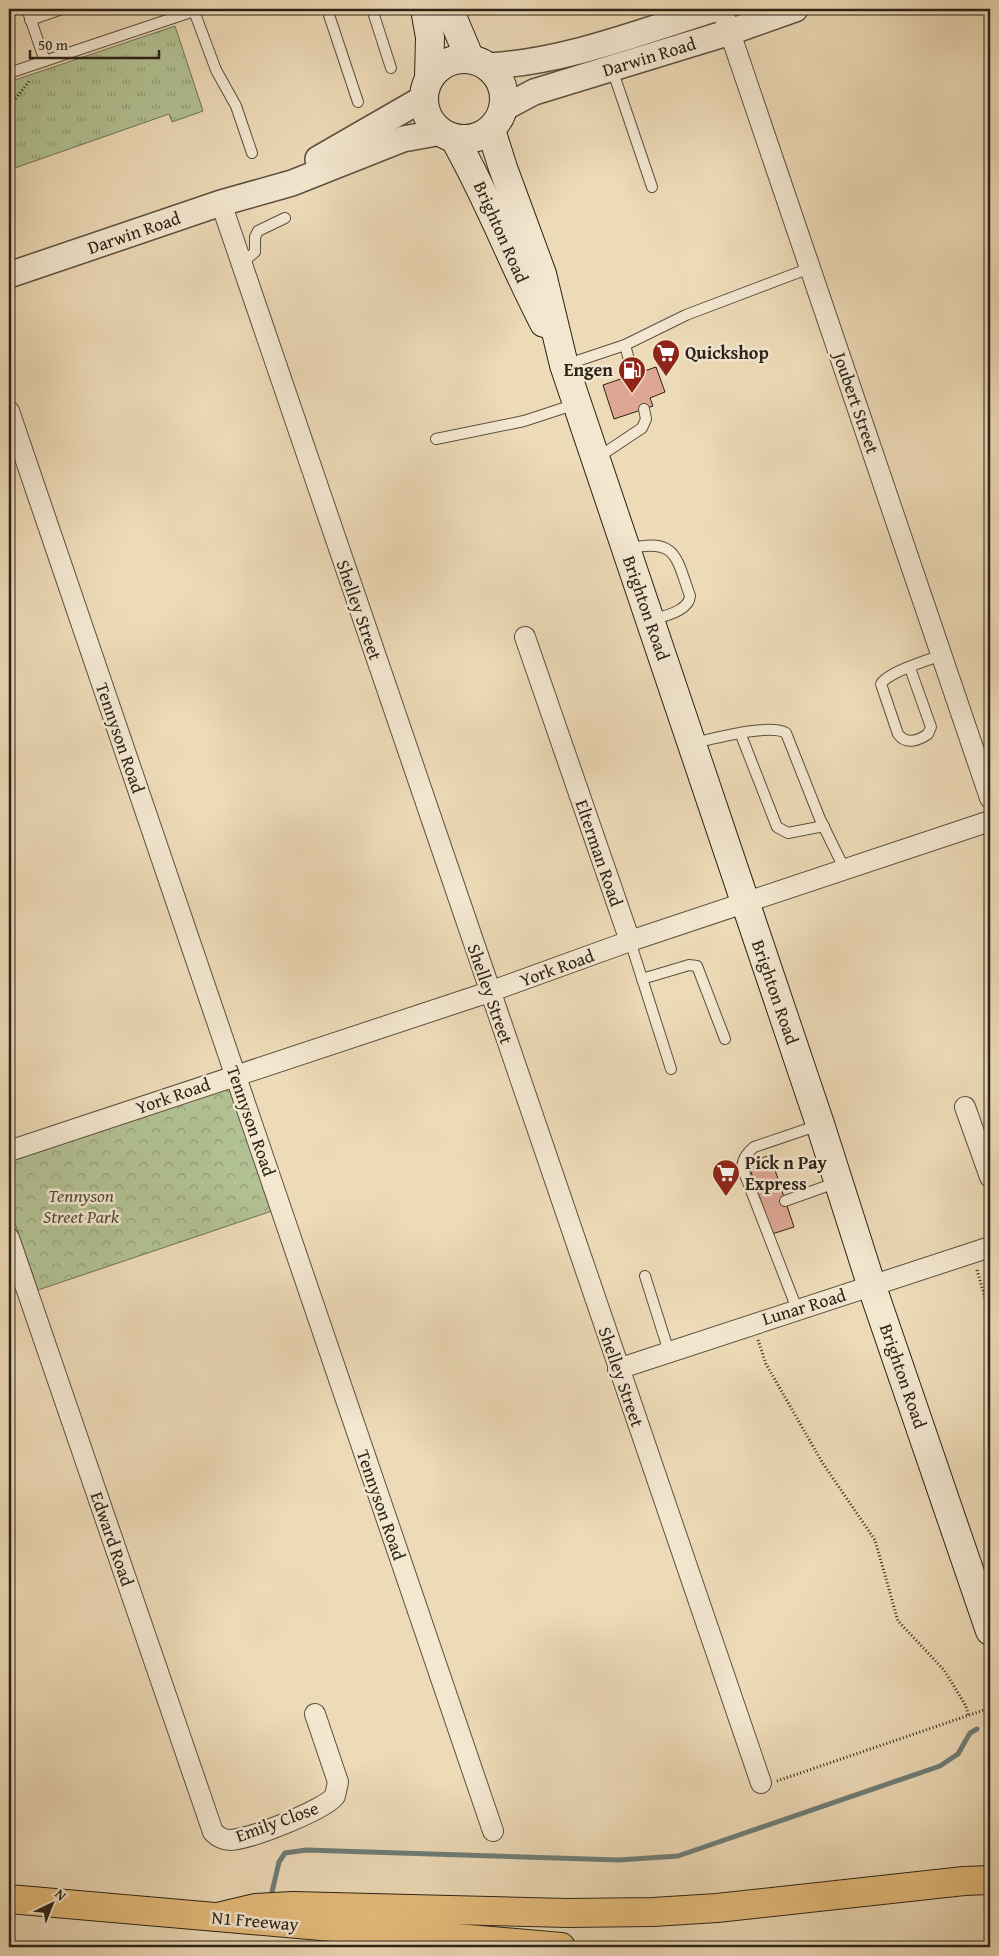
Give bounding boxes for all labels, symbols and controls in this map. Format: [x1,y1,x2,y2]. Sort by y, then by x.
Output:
scale bar [30,28,159,60]
street label: Darwin Road [599,29,699,84]
text: 50 m [38,34,69,55]
street label: Brighton Road [467,177,536,287]
street label: Darwin Road [84,204,184,261]
supermarket icon: Quickshop [651,338,681,377]
place label: Quickshop [685,339,769,366]
street label: Joubert Street [826,347,887,458]
fuel station icon: Engen [617,355,647,394]
place label: Engen [564,356,613,383]
street label: Brighton Road [616,552,677,664]
street label: Shelley Street [330,556,389,664]
street label: Tennyson Road [89,679,152,797]
street label: Elterman Road [569,796,630,910]
street label: Brighton Road [745,936,806,1048]
street label: Shelley Street [461,940,520,1048]
street label: York Road [516,942,598,993]
street label: Tennyson Road [220,1062,283,1180]
street label: York Road [132,1070,214,1121]
place label: Pick n Pay Express [745,1149,828,1197]
supermarket icon: Pick n Pay Express [711,1158,741,1197]
park label: Tennyson Street Park [43,1182,120,1230]
street label: Lunar Road [759,1281,849,1332]
street label: Brighton Road [873,1320,934,1432]
street label: Shelley Street [592,1323,651,1431]
street label: Tennyson Road [350,1446,413,1564]
street label: Edward Road [84,1488,141,1590]
street label: Emily Close [232,1794,322,1849]
north arrow [28,1878,78,1928]
text: N [51,1884,72,1905]
street label: N1 Freeway [210,1903,300,1938]

